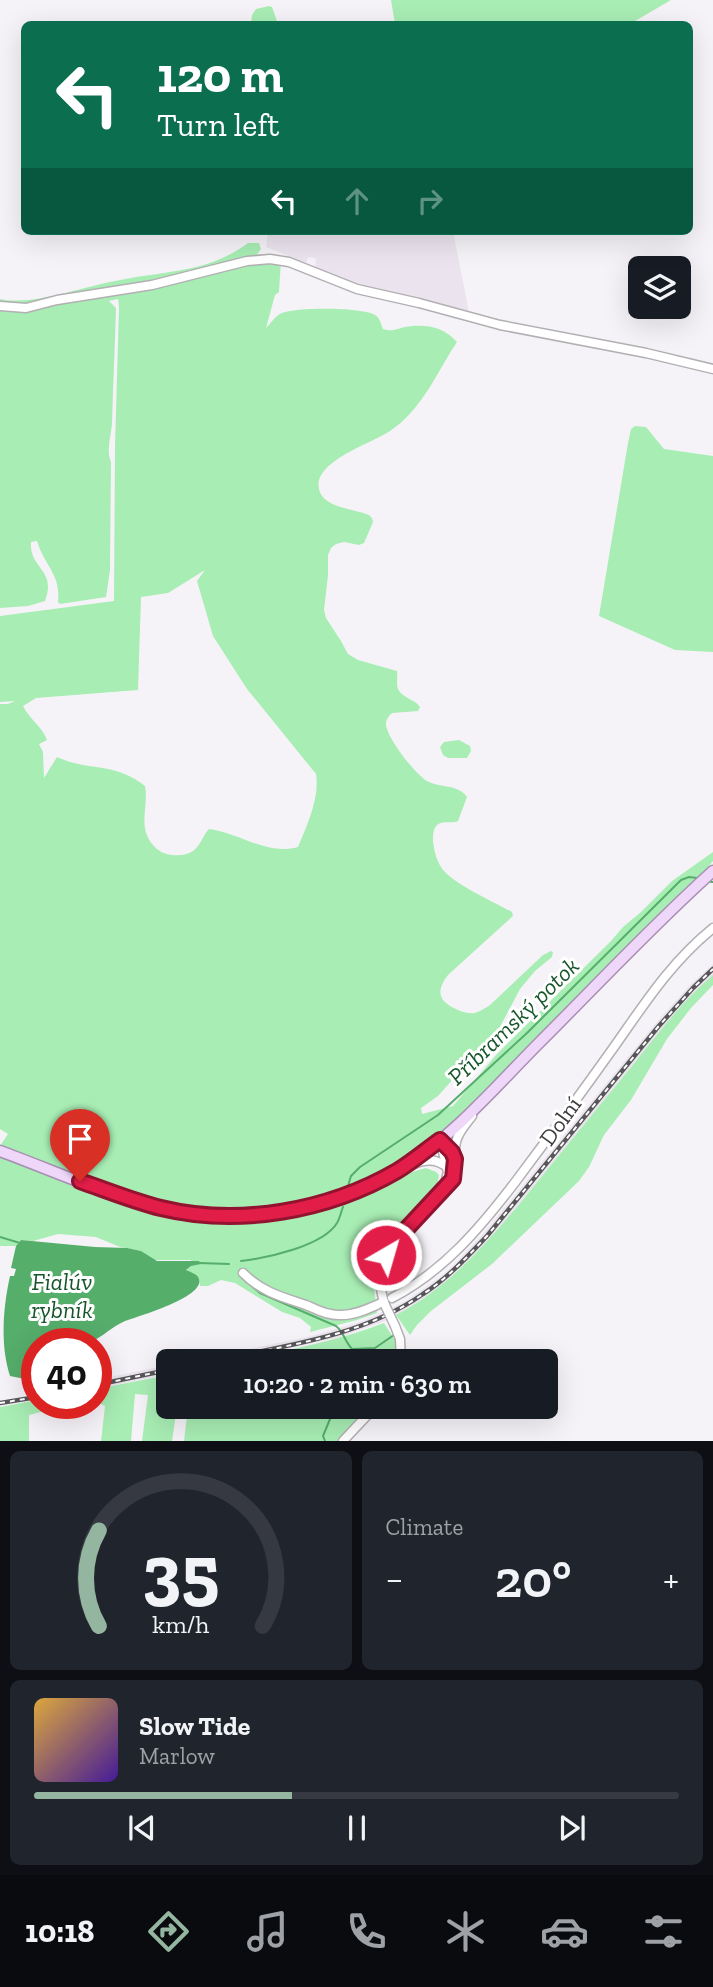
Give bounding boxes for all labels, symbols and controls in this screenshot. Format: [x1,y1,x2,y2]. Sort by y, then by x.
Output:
text: 120 m [157,46,283,105]
icon: left [42,49,133,140]
text: Turn left [157,106,279,144]
icon: left [265,182,303,220]
icon: ahead [338,182,376,220]
icon: right [411,182,449,220]
map controls [628,256,691,319]
button: layers [628,256,691,319]
water label: Příbramský potok [441,951,585,1091]
street label: Dolní [533,1091,587,1151]
pin [50,1109,110,1181]
icon: arrive [61,1120,99,1158]
position arrow [349,1218,423,1292]
water label: Fialúv rybník [30,1267,93,1324]
speed limit sign: 40 [21,1328,112,1419]
text: 10:20 · 2 min · 630 m [243,1368,471,1400]
text: Climate [386,1513,463,1541]
text: 35 [142,1528,219,1616]
text: 20° [495,1548,572,1610]
text: − [386,1556,403,1602]
text: + [663,1556,679,1602]
text: km/h [152,1609,209,1639]
text: Slow Tide [139,1710,250,1742]
text: Marlow [139,1742,215,1770]
icon: previous [123,1809,161,1847]
icon: pause [338,1809,376,1847]
icon: next [553,1809,591,1847]
icon: directions [144,1907,193,1956]
icon: music [243,1907,292,1956]
icon: phone [342,1907,391,1956]
icon: climate [441,1907,490,1956]
icon: car [540,1907,589,1956]
icon: filters [639,1907,688,1956]
text: 10:18 [25,1912,94,1950]

